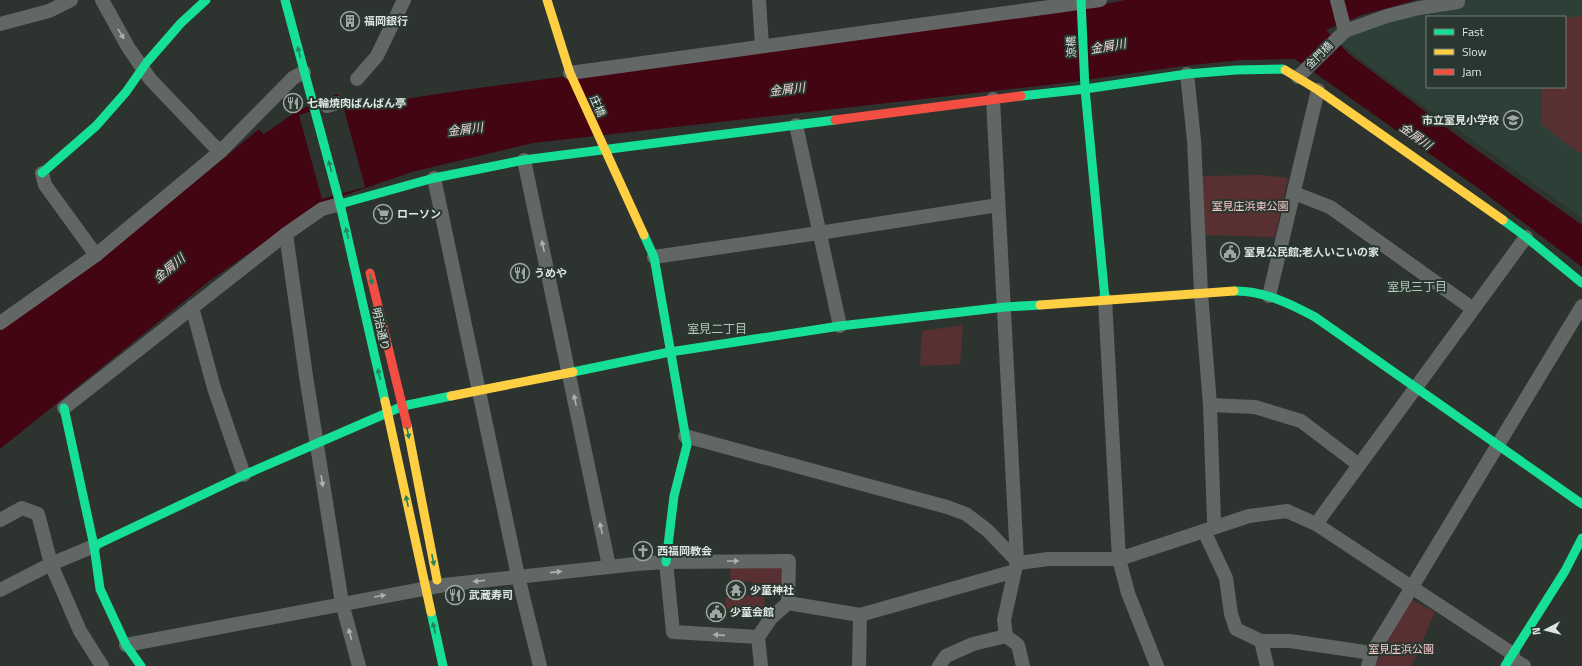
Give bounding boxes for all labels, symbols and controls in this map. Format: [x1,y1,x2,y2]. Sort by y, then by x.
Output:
building icon: 福岡銀行 [339,10,361,32]
place label: 福岡銀行 [364,13,408,29]
legend [1426,16,1566,88]
text: Fast [1462,22,1485,41]
one-way arrow [117,28,124,40]
water label: 金屑川 [1089,33,1129,58]
street label: 涼橋 [1063,36,1079,58]
street label: 金門橋 [1302,38,1336,72]
text: Slow [1462,42,1487,61]
one-way arrow [296,46,302,58]
text: Jam [1462,62,1482,81]
water label: 金屑川 [768,77,808,101]
restaurant icon: 七輪焼肉ばんばん亭 [282,92,304,114]
street label: 庄橋 [586,93,610,119]
place label: 七輪焼肉ばんばん亭 [307,95,406,111]
school or university icon: 市立室見小学校 [1502,109,1524,131]
place label: 市立室見小学校 [1422,112,1499,128]
water label: 金屑川 [446,117,486,141]
water label: 金屑川 [1396,118,1438,155]
one-way arrow [327,160,333,172]
park label: 室見庄浜東公園 [1212,198,1289,214]
supermarket icon: ローソン [372,203,394,225]
place label: ローソン [397,206,441,222]
one-way arrow [344,227,350,239]
one-way arrow [539,239,545,252]
public building icon: 室見公民館;老人いこいの家 [1219,241,1241,263]
place label: 室見公民館;老人いこいの家 [1244,244,1379,260]
water label: 金屑川 [149,248,190,287]
restaurant icon: うめや [509,262,531,284]
place label: うめや [534,265,567,281]
one-way arrow [369,273,375,286]
district label: 室見三丁目 [1387,277,1447,296]
street label: 明治通り [368,306,394,352]
district label: 室見二丁目 [687,319,747,338]
one-way arrow [375,368,381,380]
one-way arrow [572,394,578,406]
one-way arrow [405,427,411,439]
one-way arrow [319,475,325,487]
one-way arrow [403,495,409,507]
one-way arrow [598,521,604,534]
church icon: 西福岡教会 [632,540,654,562]
place label: 西福岡教会 [657,543,712,559]
one-way arrow [431,554,437,567]
one-way arrow [727,558,740,564]
one-way arrow [550,568,563,575]
one-way arrow [473,577,485,584]
temple icon: 少童神社 [725,579,747,601]
place label: 少童神社 [750,582,794,598]
restaurant icon: 武蔵寿司 [444,584,466,606]
place label: 武蔵寿司 [469,587,513,603]
one-way arrow [374,593,386,599]
public building icon: 少童会館 [705,601,727,623]
place label: 少童会館 [730,604,774,620]
north arrow [1526,610,1566,650]
one-way arrow [431,622,437,634]
text: N [1528,626,1544,636]
one-way arrow [347,628,353,641]
one-way arrow [713,631,725,638]
park label: 室見庄浜公園 [1368,641,1434,657]

